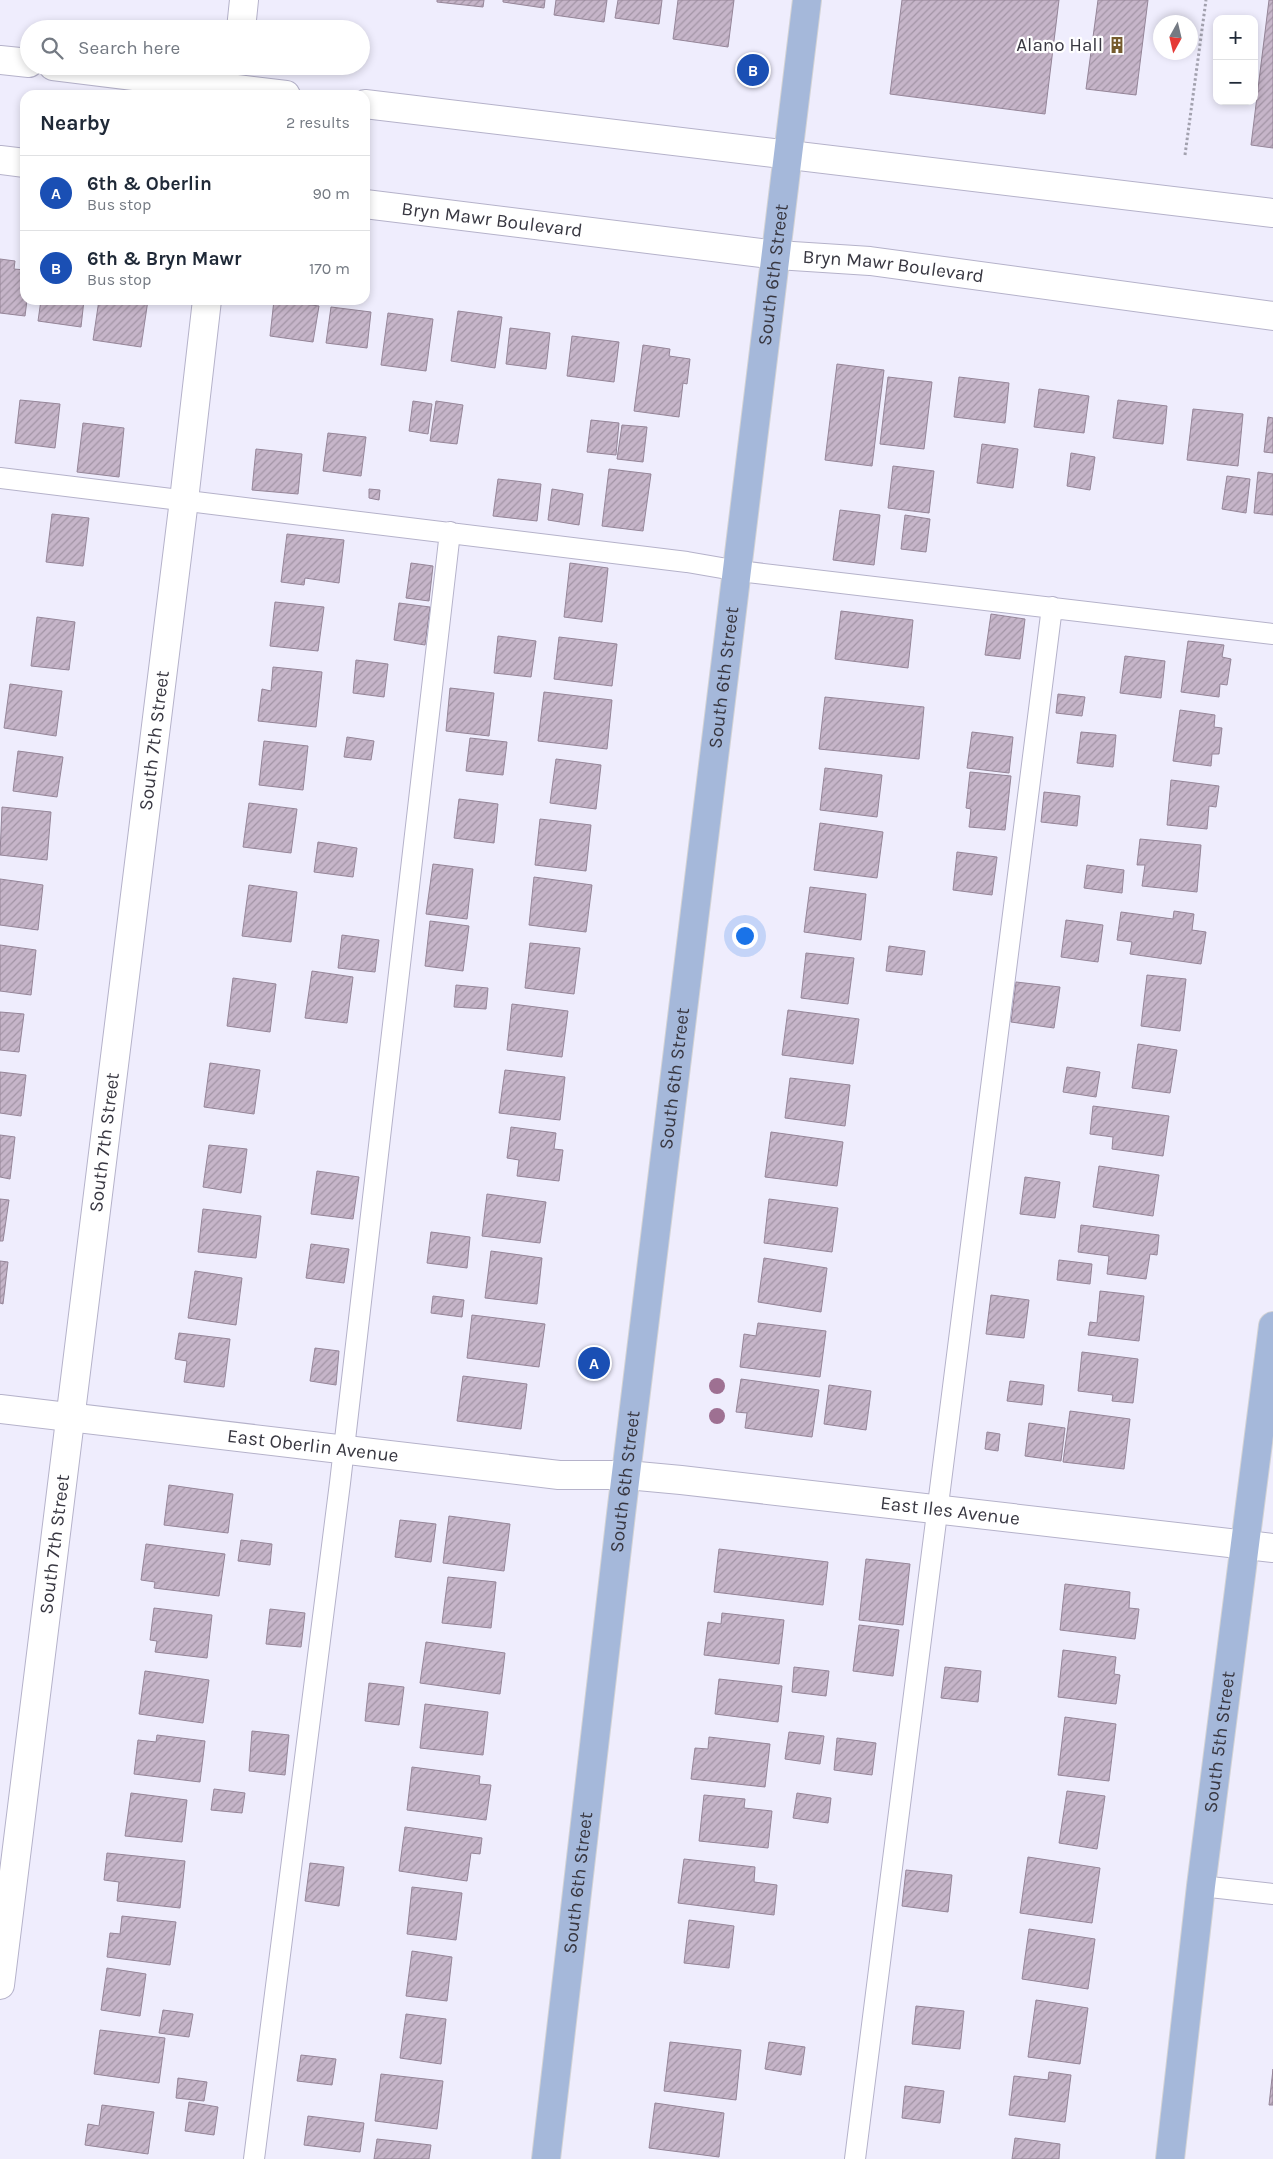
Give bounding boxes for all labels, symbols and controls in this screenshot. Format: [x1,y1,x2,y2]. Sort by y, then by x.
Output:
north arrow [1153,15,1198,60]
map controls [1213,15,1258,105]
button: + [1213,15,1258,60]
search box [20,20,370,75]
icon: search [38,34,66,62]
place label: Alano Hall [1016,34,1103,56]
building icon: Alano Hall [1107,35,1127,55]
text: Search here [78,37,180,59]
pin: B [737,51,769,89]
button: − [1213,60,1258,105]
text: Nearby [40,111,110,135]
text: 2 results [286,113,350,132]
text: 6th & Oberlin [87,173,212,195]
text: A [51,184,61,203]
text: 90 m [312,184,350,203]
text: Bus stop [87,195,151,214]
street label: Bryn Mawr Boulevard [400,198,584,242]
street label: South 6th Street [754,202,793,347]
street label: Bryn Mawr Boulevard [802,246,985,287]
text: 6th & Bryn Mawr [87,248,241,270]
text: B [51,259,61,278]
text: 170 m [309,259,350,278]
text: Bus stop [87,270,151,289]
street label: South 6th Street [704,605,743,750]
street label: South 7th Street [135,669,174,812]
your location [732,923,758,949]
street label: South 6th Street [655,1006,694,1151]
street label: South 7th Street [85,1071,124,1214]
pin: A [578,1344,610,1382]
street label: South 6th Street [606,1409,645,1554]
street label: East Oberlin Avenue [226,1425,400,1467]
street label: South 7th Street [35,1473,74,1616]
street label: East Iles Avenue [879,1492,1021,1530]
street label: South 5th Street [1200,1670,1240,1814]
street label: South 6th Street [559,1811,597,1955]

